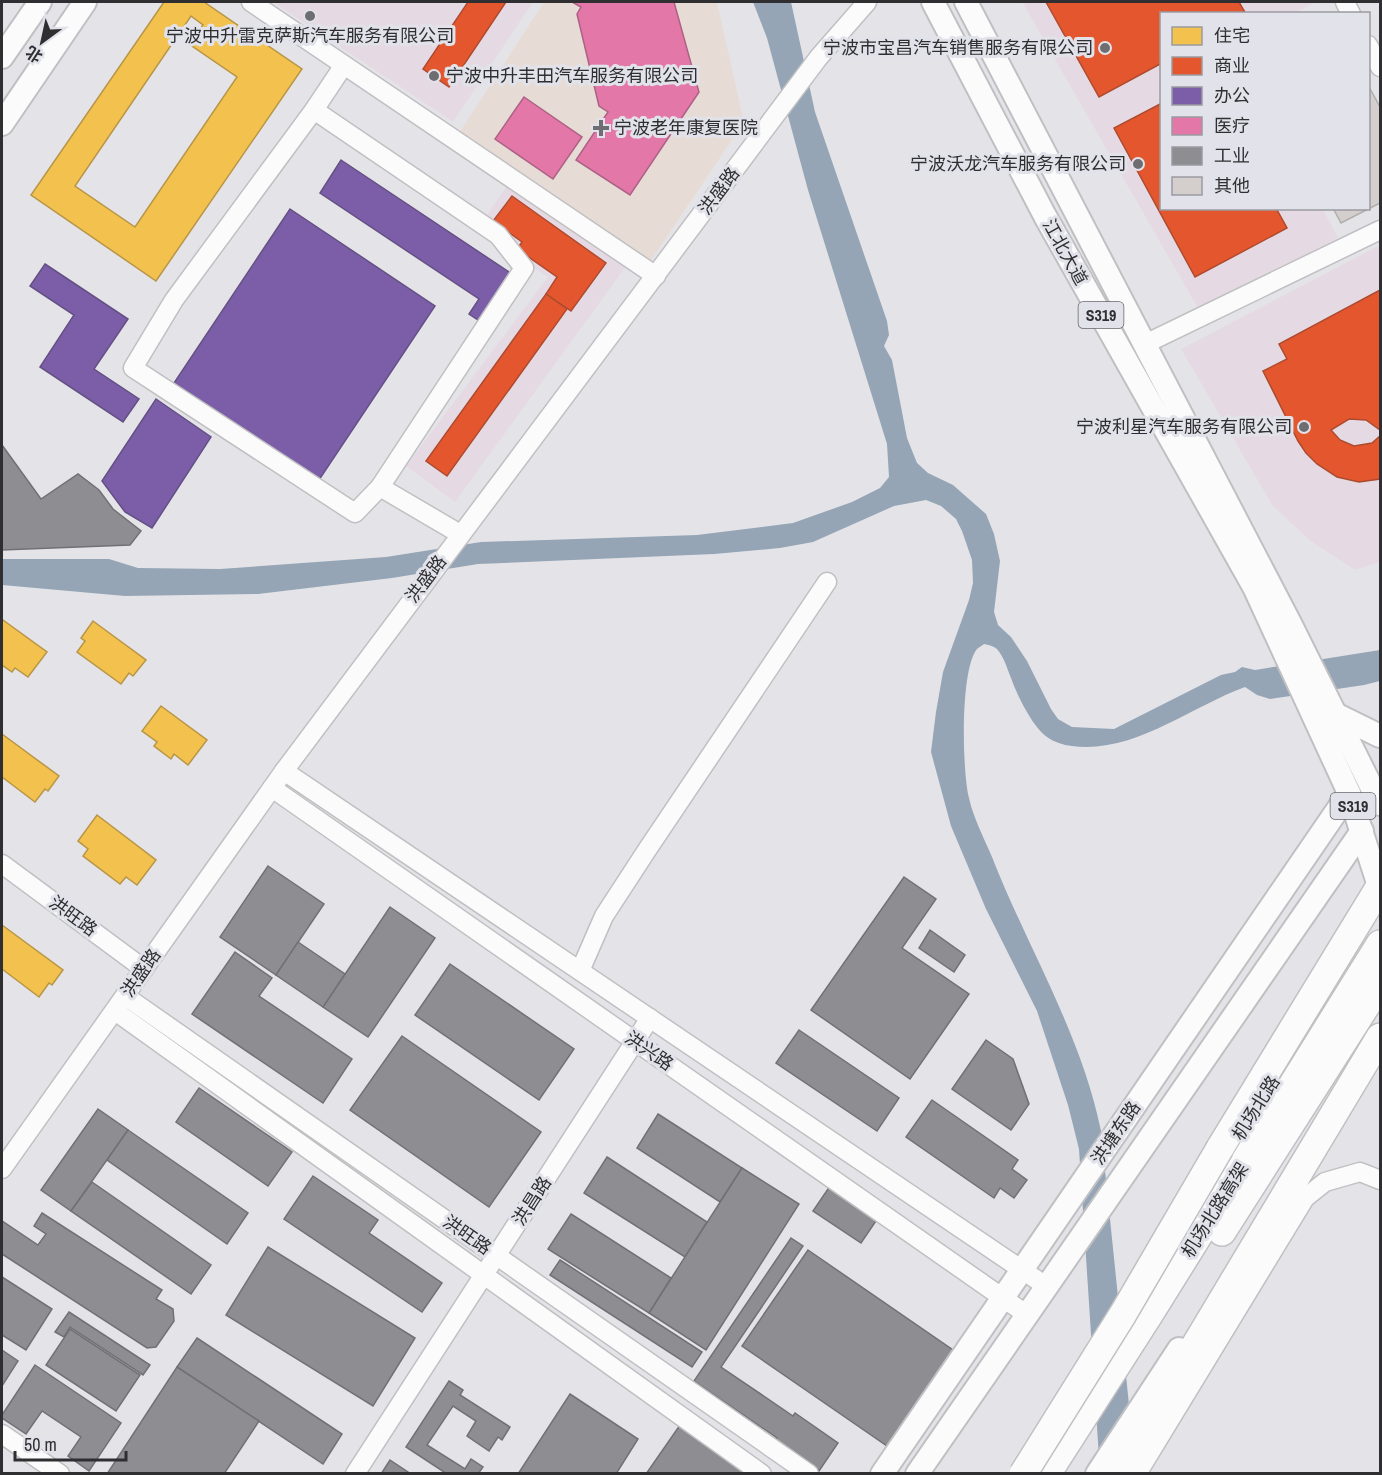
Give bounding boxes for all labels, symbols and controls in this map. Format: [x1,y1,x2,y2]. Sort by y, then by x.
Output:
marker: 宁波中升雷克萨斯汽车服务有限公司 [303,9,317,23]
north arrow [12,12,72,72]
legend [1160,12,1370,210]
place label: 宁波中升雷克萨斯汽车服务有限公司 [166,23,454,48]
text: 住宅 [1214,23,1250,48]
place label: 宁波市宝昌汽车销售服务有限公司 [823,35,1093,60]
text: 北 [21,41,47,68]
marker: 宁波市宝昌汽车销售服务有限公司 [1098,41,1112,55]
text: 商业 [1214,53,1250,78]
place label: 宁波中升丰田汽车服务有限公司 [446,63,698,88]
marker: 宁波中升丰田汽车服务有限公司 [427,69,441,83]
text: 办公 [1214,83,1250,108]
text: 医疗 [1214,113,1250,138]
place label: 宁波老年康复医院 [614,115,758,140]
marker: 宁波老年康复医院 [592,119,610,137]
text: 工业 [1214,143,1250,168]
place label: 宁波沃龙汽车服务有限公司 [910,151,1126,176]
marker: 宁波沃龙汽车服务有限公司 [1131,157,1145,171]
street label: 洪盛路 [692,162,745,220]
text: 其他 [1214,173,1250,198]
street label: 江北大道 [1037,214,1094,289]
road number: S319 [1078,302,1124,328]
place label: 宁波利星汽车服务有限公司 [1076,414,1292,439]
marker: 宁波利星汽车服务有限公司 [1297,420,1311,434]
street label: 洪盛路 [399,550,452,608]
road number: S319 [1330,793,1376,819]
street label: 洪旺路 [44,890,102,942]
street label: 洪盛路 [115,943,166,1002]
street label: 洪兴路 [620,1025,679,1076]
street label: 机场北路 [1226,1071,1285,1145]
street label: 洪塘东路 [1085,1096,1146,1170]
street label: 机场北路高架 [1175,1157,1254,1262]
street label: 洪昌路 [506,1171,557,1230]
street label: 洪旺路 [438,1209,497,1260]
scale bar [15,1424,126,1462]
text: 50 m [24,1432,57,1457]

